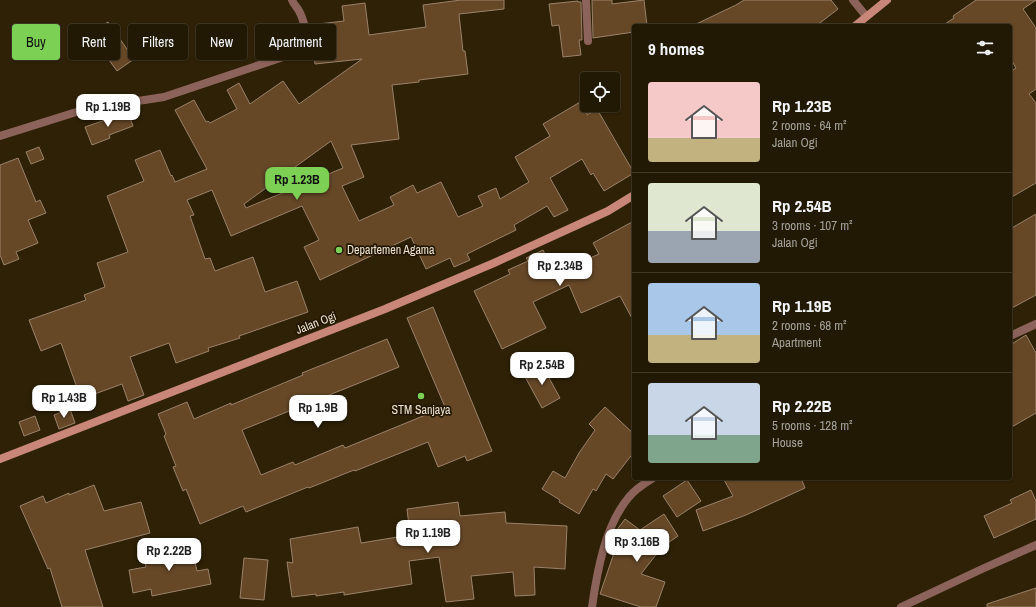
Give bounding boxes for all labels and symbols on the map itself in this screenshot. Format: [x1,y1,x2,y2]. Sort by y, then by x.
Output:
pin: Rp 1.19B [67,94,149,128]
pin: Rp 1.23B [256,167,338,201]
place label: Departemen Agama [347,242,435,258]
marker: Departemen Agama [334,245,344,255]
pin: Rp 2.34B [519,253,601,287]
street label: Jalan Ogi [293,308,339,338]
pin: Rp 2.54B [501,352,583,386]
pin: Rp 1.43B [23,385,105,419]
marker: STM Sanjaya [416,391,426,401]
pin: Rp 1.9B [281,395,355,429]
place label: STM Sanjaya [391,402,451,418]
pin: Rp 1.19B [387,520,469,554]
pin: Rp 3.16B [596,529,678,563]
pin: Rp 2.22B [128,538,210,572]

